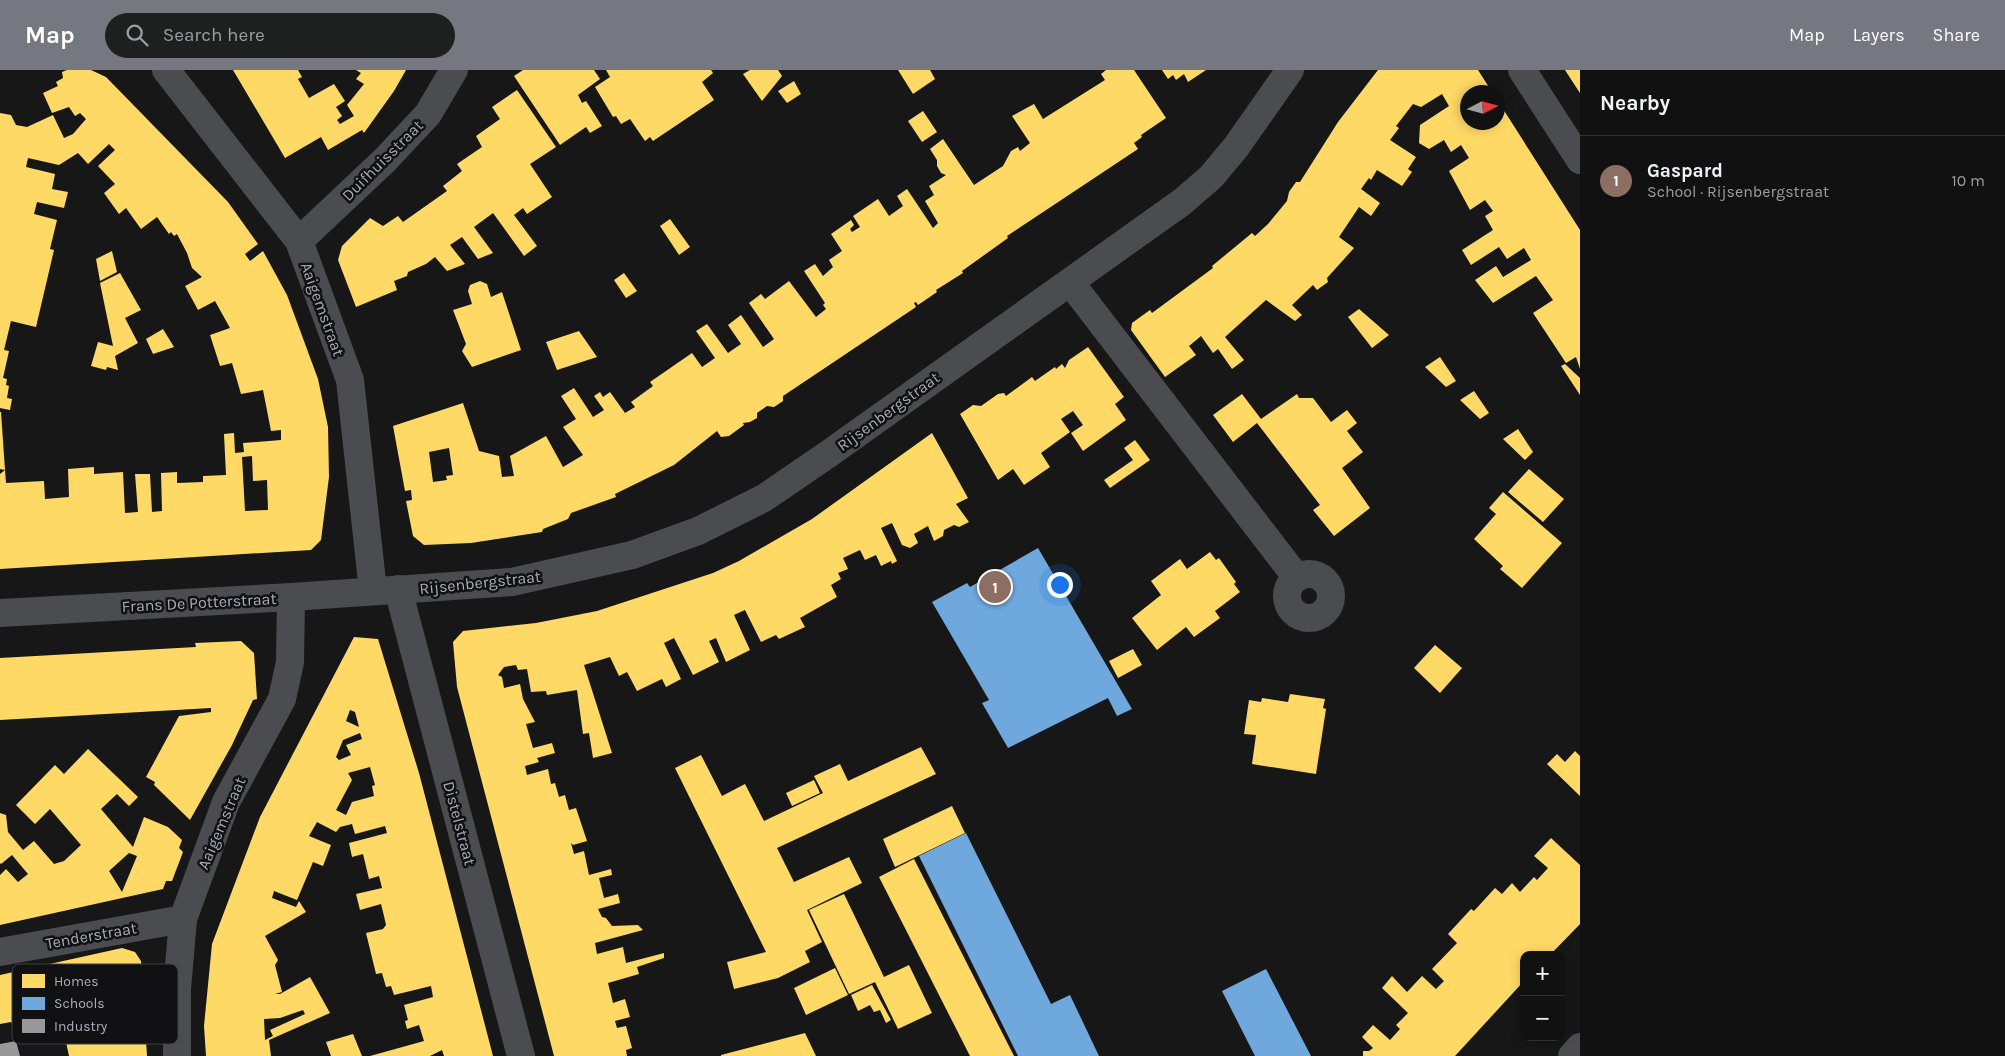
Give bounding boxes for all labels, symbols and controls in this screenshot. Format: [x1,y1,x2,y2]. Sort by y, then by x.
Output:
search box [105,13,455,58]
text: Map [25,21,75,49]
icon: search [123,21,151,49]
text: Search here [163,24,265,46]
text: Map [1789,24,1825,46]
text: Layers [1853,24,1905,46]
text: Share [1933,24,1980,46]
north arrow [1460,85,1505,130]
text: Nearby [1600,91,1670,115]
street label: Duifhuisstraat [338,116,427,205]
text: Gaspard [1647,160,1723,182]
text: 1 [1613,171,1619,190]
text: 10 m [1951,171,1985,190]
text: School · Rijsenbergstraat [1647,182,1829,201]
street label: Aaigemstraat [297,259,348,359]
street label: Rijsenbergstraat [833,368,943,455]
street label: Rijsenbergstraat [418,567,542,598]
pin: 1 [979,568,1011,606]
your location [1047,572,1073,598]
street label: Frans De Potterstraat [121,589,277,616]
street label: Aaigemstraat [193,774,250,872]
street label: Distelstraat [439,779,480,867]
street label: Tenderstraat [44,918,138,953]
map controls [1520,951,1565,1041]
button: + [1520,951,1565,996]
legend [12,964,178,1044]
text: Homes [54,973,99,990]
text: Schools [54,995,105,1012]
button: − [1520,996,1565,1041]
text: Industry [54,1018,108,1035]

